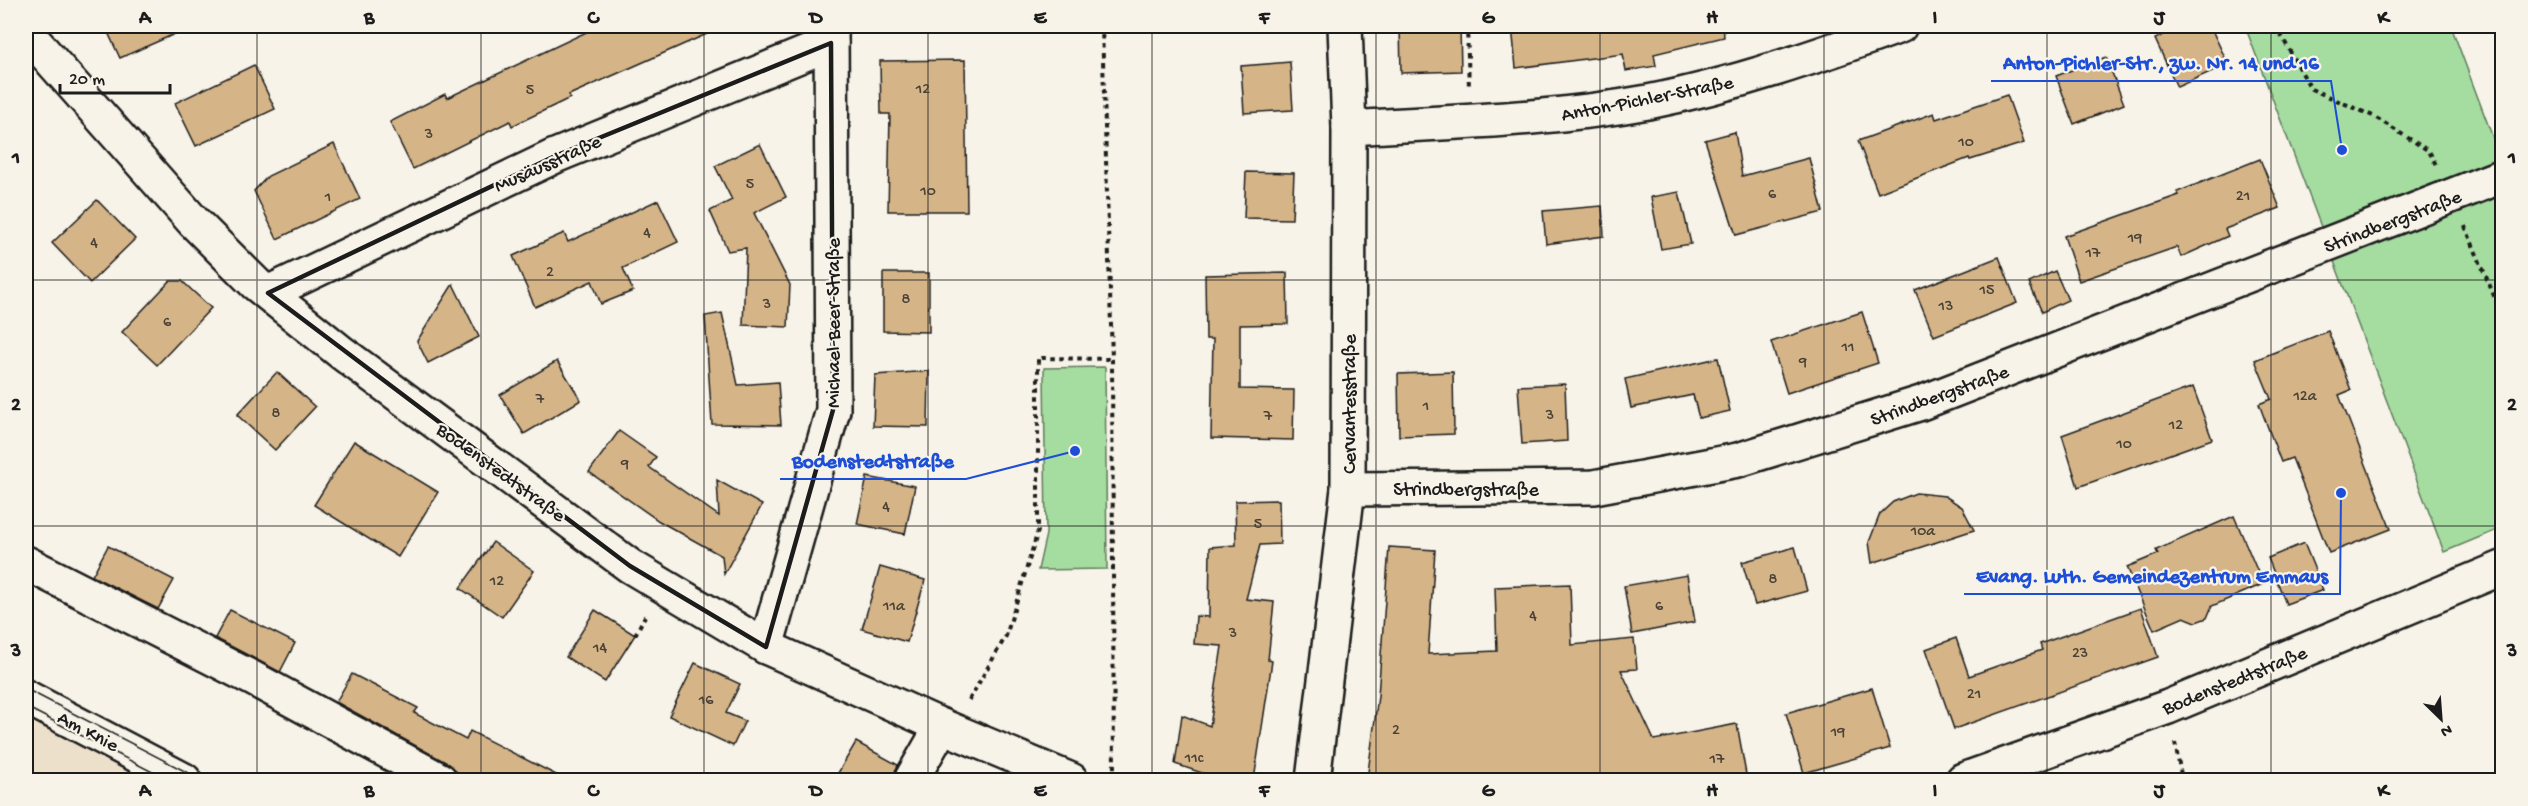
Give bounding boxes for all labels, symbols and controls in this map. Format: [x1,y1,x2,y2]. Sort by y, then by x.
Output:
text: A [138,8,153,31]
text: B [363,8,375,31]
text: C [587,8,601,31]
text: D [807,8,823,31]
text: E [1034,8,1048,31]
text: F [1258,8,1271,31]
text: G [1482,8,1496,31]
text: H [1706,8,1718,31]
text: I [1933,8,1938,31]
text: J [2153,8,2166,31]
text: K [2376,8,2391,31]
callout: Anton-Pichler-Str., zw. Nr. 14 und 16 [1991,42,2331,81]
text: Anton-Pichler-Str., zw. Nr. 14 und 16 [2002,53,2320,78]
scale bar [60,57,170,95]
text: 20 m [69,70,105,91]
street label: Anton-Pichler-Straße [1560,72,1736,128]
house number: 12 [915,81,930,100]
house number: 5 [526,82,534,101]
house number: 3 [424,126,433,145]
street label: Musäusstraße [491,131,606,199]
house number: 10 [1957,134,1974,153]
text: 1 [11,148,20,171]
text: 1 [2507,148,2516,171]
house number: 5 [746,176,754,195]
house number: 10 [919,183,936,202]
house number: 6 [1768,186,1777,205]
street label: Strindbergstraße [2321,186,2466,260]
house number: 21 [2236,188,2250,207]
house number: 1 [324,189,331,208]
house number: 4 [643,225,651,244]
house number: 19 [2127,230,2142,249]
house number: 4 [90,235,98,254]
street label: Michael-Beer-Straße [824,237,847,408]
house number: 17 [2085,245,2101,264]
house number: 2 [546,264,554,283]
house number: 15 [1979,282,1994,301]
house number: 8 [902,291,911,310]
house number: 3 [762,296,771,315]
house number: 13 [1938,298,1953,317]
house number: 6 [163,314,172,333]
street label: Cervantesstraße [1340,333,1363,474]
house number: 11 [1841,339,1854,358]
house number: 9 [1798,354,1807,373]
street label: Strindbergstraße [1868,361,2013,433]
house number: 12a [2292,388,2318,407]
house number: 7 [535,391,545,410]
text: 2 [11,395,21,418]
text: 2 [2507,395,2517,418]
house number: 1 [1422,398,1429,417]
house number: 8 [272,405,281,424]
house number: 3 [1545,407,1554,426]
house number: 7 [1263,408,1273,427]
house number: 12 [2168,417,2183,436]
street label: Bodenstedtstraße [430,419,570,529]
house number: 10 [2115,436,2132,455]
callout: Bodenstedtstraße [780,440,966,479]
text: Bodenstedtstraße [791,451,955,476]
house number: 9 [620,456,629,475]
street label: Strindbergstraße [1393,480,1539,503]
house number: 4 [882,499,890,518]
house number: 5 [1254,516,1262,535]
house number: 10a [1910,523,1936,542]
callout: Evang. Luth. Gemeindezentrum Emmaus [1964,555,2340,594]
text: Evang. Luth. Gemeindezentrum Emmaus [1976,566,2329,591]
house number: 8 [1769,571,1778,590]
house number: 12 [489,573,504,592]
house number: 11a [882,598,906,617]
house number: 6 [1655,598,1664,617]
house number: 4 [1529,608,1537,627]
house number: 3 [1228,625,1237,644]
house number: 14 [592,640,607,659]
text: 3 [10,641,21,664]
text: 3 [2506,641,2517,664]
street label: Bodenstedtstraße [2159,642,2312,722]
house number: 23 [2072,645,2088,664]
house number: 21 [1967,686,1981,705]
north arrow [2411,689,2471,749]
house number: 16 [698,692,714,711]
street label: Am Knie [53,707,122,759]
text: N [2437,719,2455,740]
house number: 2 [1392,722,1400,741]
house number: 19 [1830,724,1845,743]
house number: 11c [1184,750,1204,769]
house number: 17 [1709,751,1725,770]
text: A [138,781,153,804]
text: B [363,781,375,804]
text: C [587,781,601,804]
text: D [807,781,823,804]
text: E [1034,781,1048,804]
text: F [1258,781,1271,804]
text: G [1482,781,1496,804]
text: H [1706,781,1718,804]
text: I [1933,781,1938,804]
text: J [2153,781,2166,804]
text: K [2376,781,2391,804]

